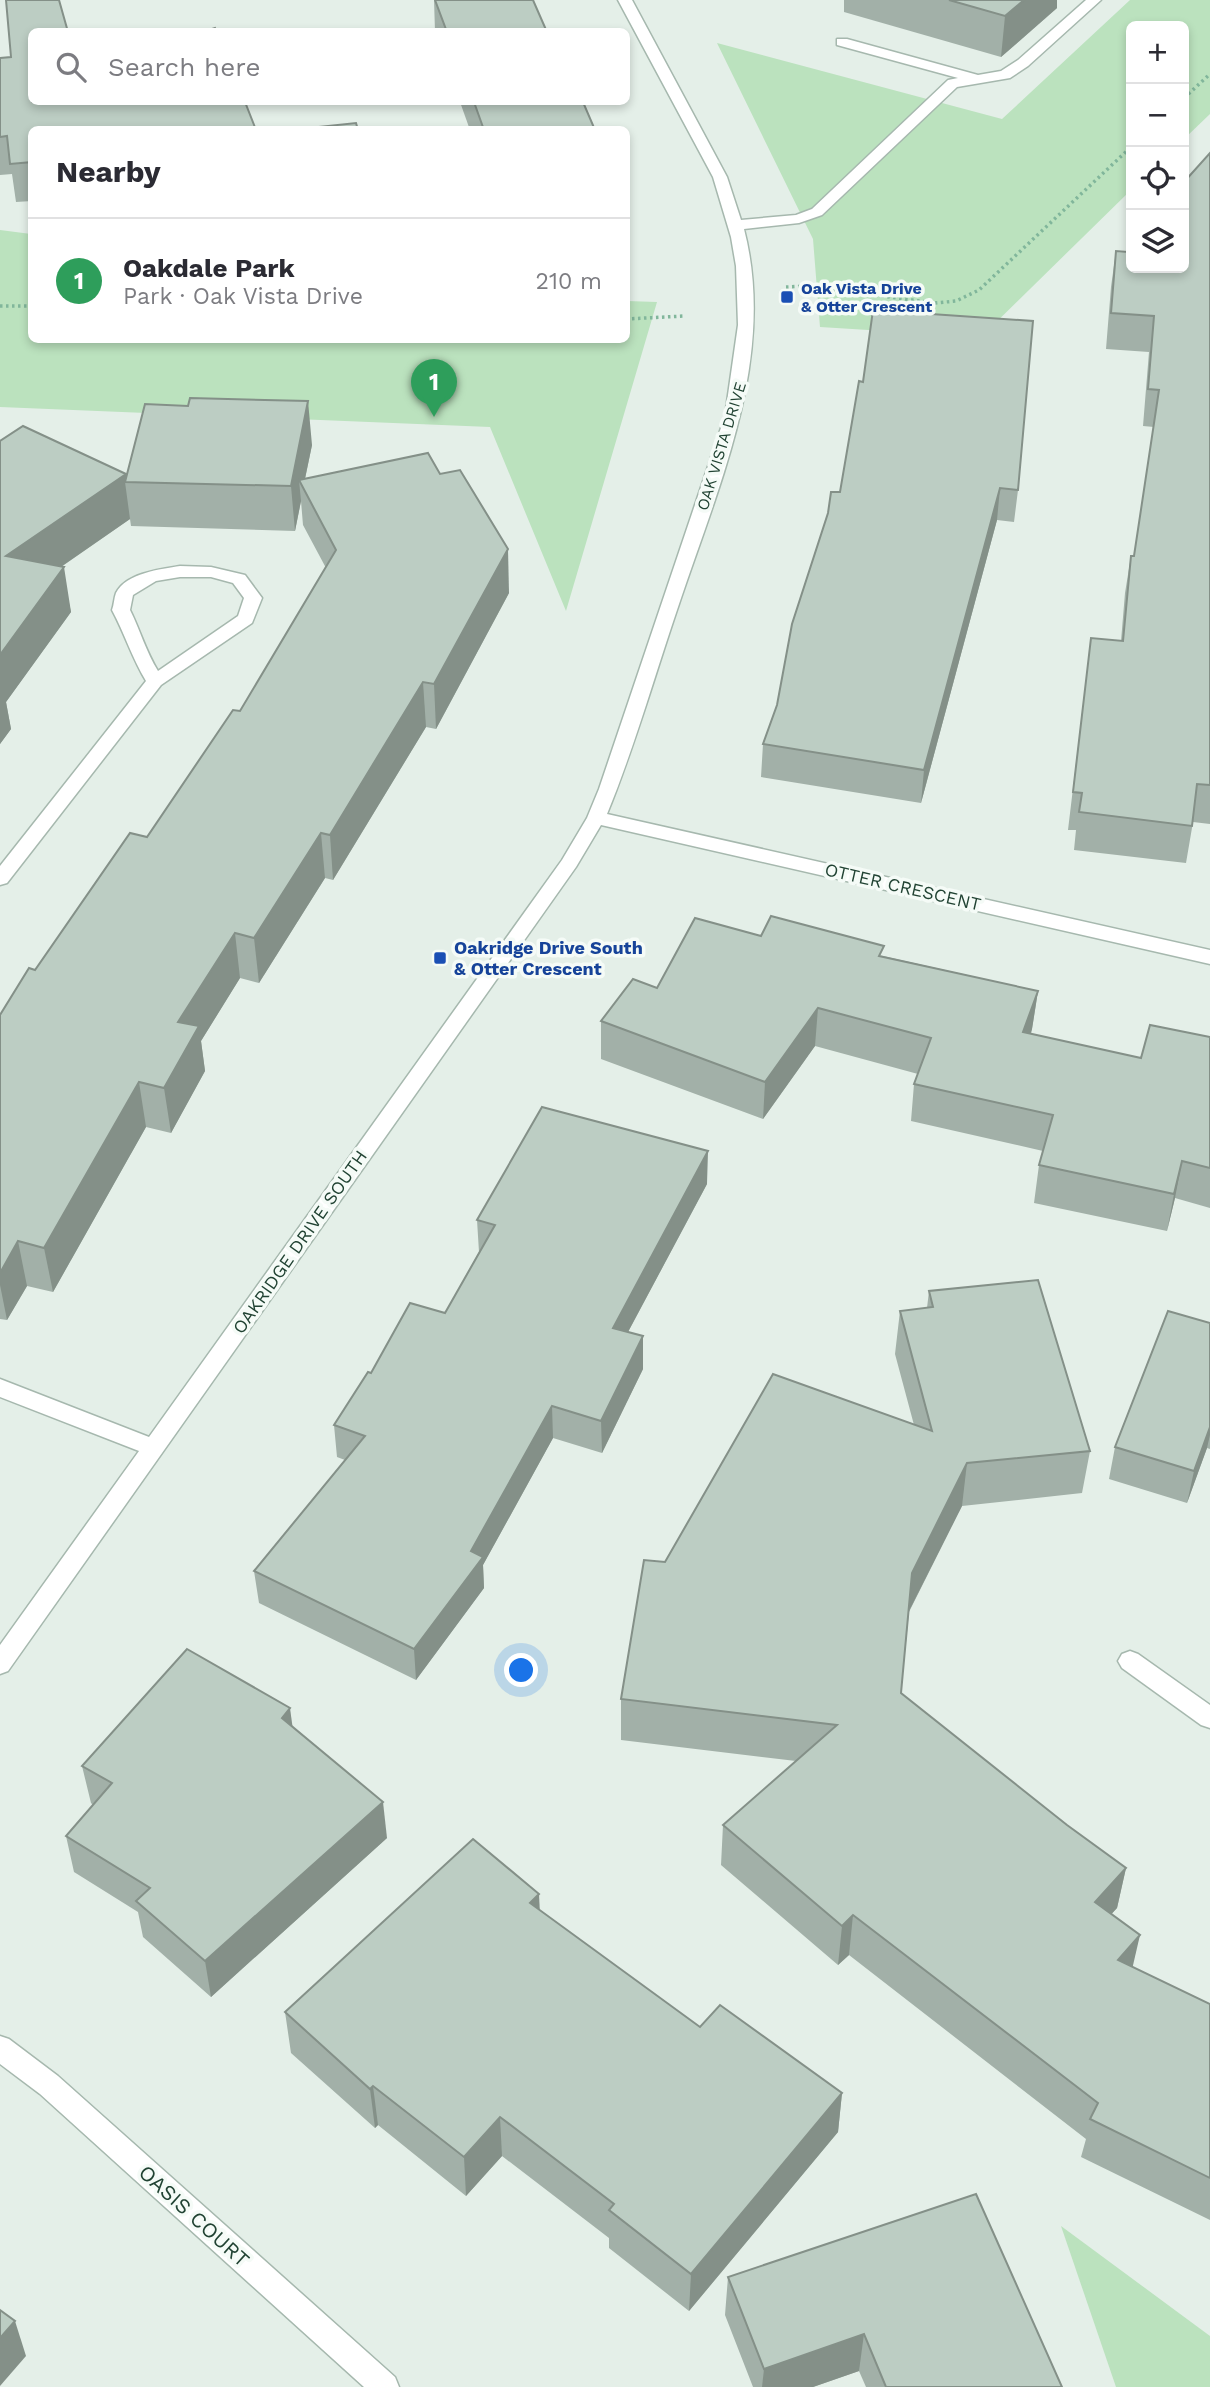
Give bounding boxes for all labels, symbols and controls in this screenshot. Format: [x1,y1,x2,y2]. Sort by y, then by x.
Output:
map controls [1126,21,1189,273]
button: + [1126,21,1189,84]
search box [28,28,630,105]
icon: search [52,48,90,86]
text: Search here [108,52,260,82]
button: − [1126,84,1189,147]
button: locate [1126,147,1189,210]
text: Nearby [56,154,161,189]
button: layers [1126,210,1189,273]
text: Oakdale Park [123,253,295,283]
text: 1 [74,268,84,295]
text: 210 m [536,268,602,295]
place label: Oak Vista Drive & Otter Crescent [801,279,932,316]
text: Park · Oak Vista Drive [123,283,363,310]
marker: Oak Vista Drive & Otter Crescent [779,289,795,305]
pin: 1 [411,359,457,417]
street label: OAK VISTA DRIVE [693,380,750,513]
street label: OTTER CRESCENT [823,858,983,915]
place label: Oakridge Drive South & Otter Crescent [454,937,643,979]
marker: Oakridge Drive South & Otter Crescent [432,950,448,966]
street label: OAKRIDGE DRIVE SOUTH [228,1146,371,1337]
your location [504,1653,538,1687]
street label: OASIS COURT [134,2159,255,2272]

